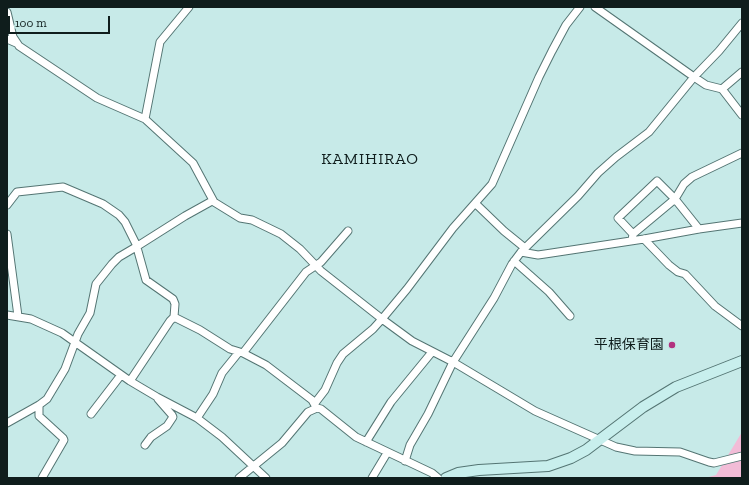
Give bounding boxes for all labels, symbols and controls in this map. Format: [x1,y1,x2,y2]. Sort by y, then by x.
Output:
scale bar [10,8,112,34]
text: 100 m [15,16,47,30]
district label: KAMIHIRAO [321,149,419,169]
place label: 平根保育園 [594,337,664,353]
marker: 平根保育園 [667,340,677,350]

